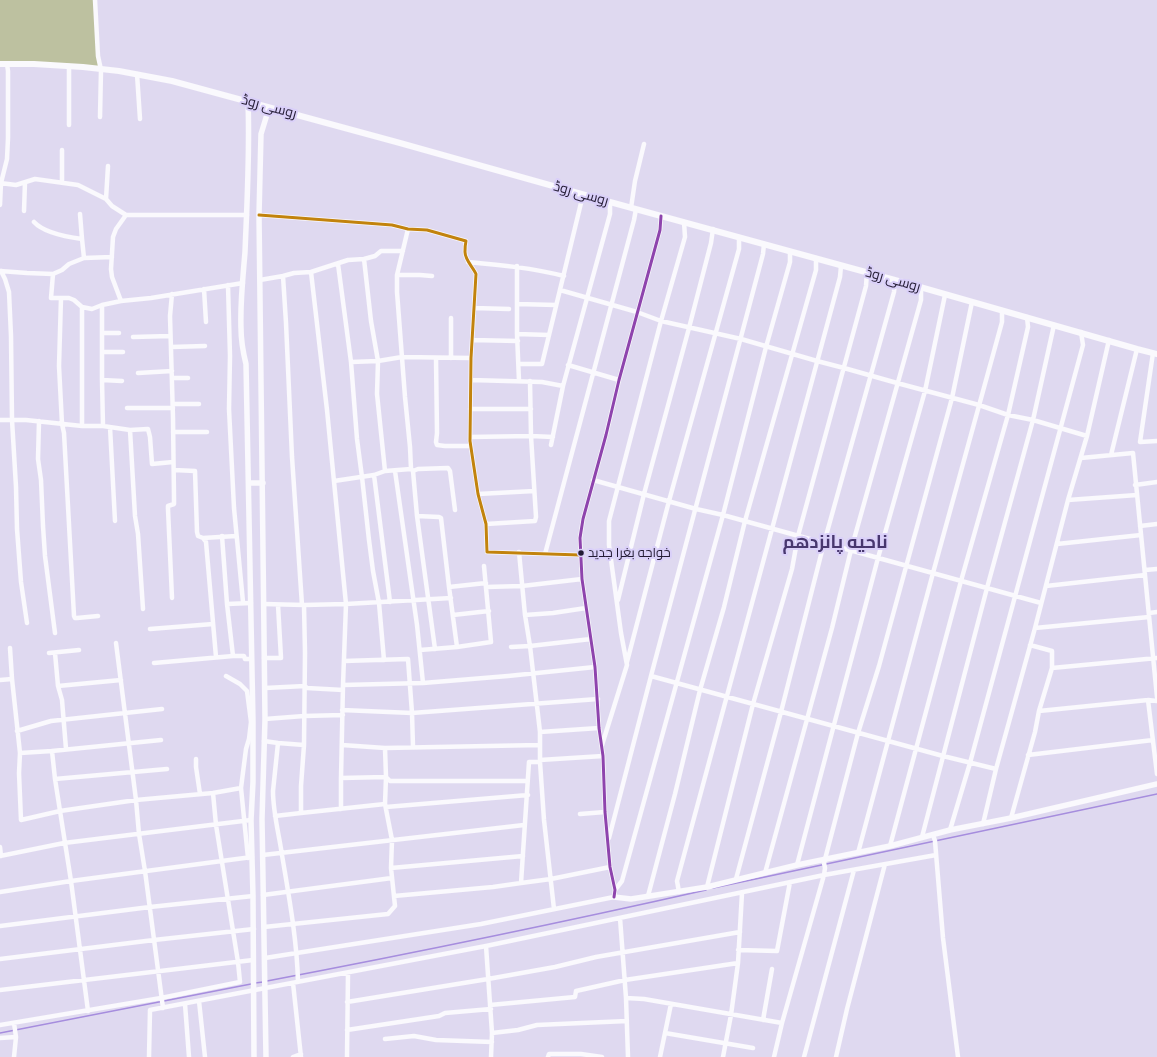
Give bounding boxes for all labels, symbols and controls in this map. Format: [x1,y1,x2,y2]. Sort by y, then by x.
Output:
street label: روسی روڈ [239,92,299,122]
street label: روسی روڈ [551,178,611,210]
street label: روسی روڈ [863,264,923,296]
district label: ناحیه پانزدهم [782,532,888,554]
place label: خواجه بغرا جدید [588,545,671,561]
marker: خواجه بغرا جدید [576,548,586,558]

